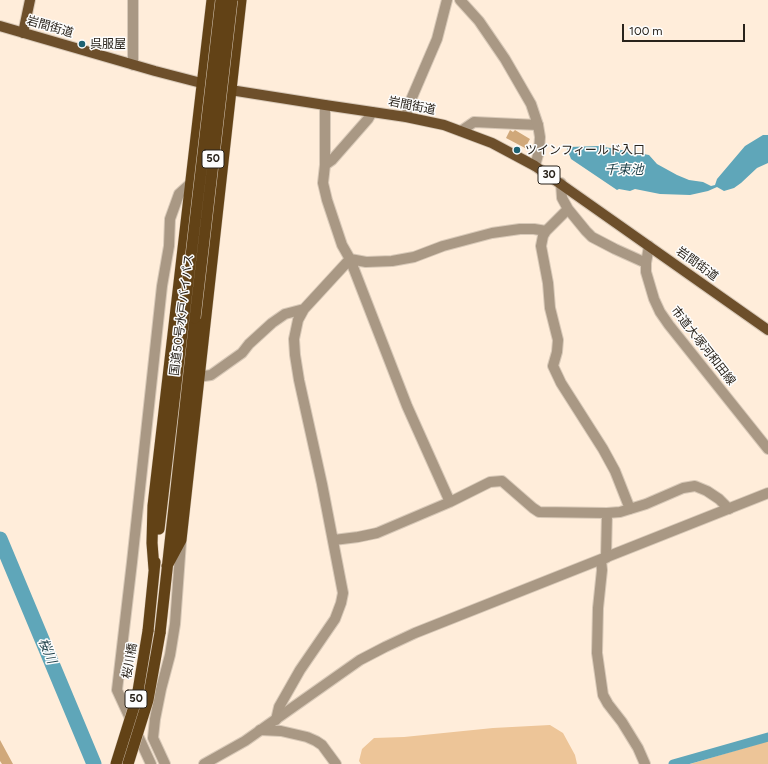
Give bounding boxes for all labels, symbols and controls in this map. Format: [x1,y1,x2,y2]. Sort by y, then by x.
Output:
street label: 岩間街道 [25,13,75,41]
scale bar [624,16,747,42]
text: 100 m [629,24,663,38]
place label: 呉服屋 [90,37,126,51]
marker: 呉服屋 [77,39,87,49]
street label: 岩間街道 [387,94,437,118]
place label: ツインフィールド入口 [525,143,645,157]
marker: ツインフィールド入口 [512,145,522,155]
road number: 50 [202,150,224,168]
water label: 千束池 [605,162,643,178]
road number: 30 [538,166,560,184]
street label: 岩間街道 [673,244,721,284]
street label: 国道50号水戸バイパス [167,253,197,377]
street label: 市道大塚河和田線 [668,304,738,388]
water label: 桜川 [35,636,59,666]
street label: 桜川橋 [120,642,140,680]
road number: 50 [125,690,147,708]

